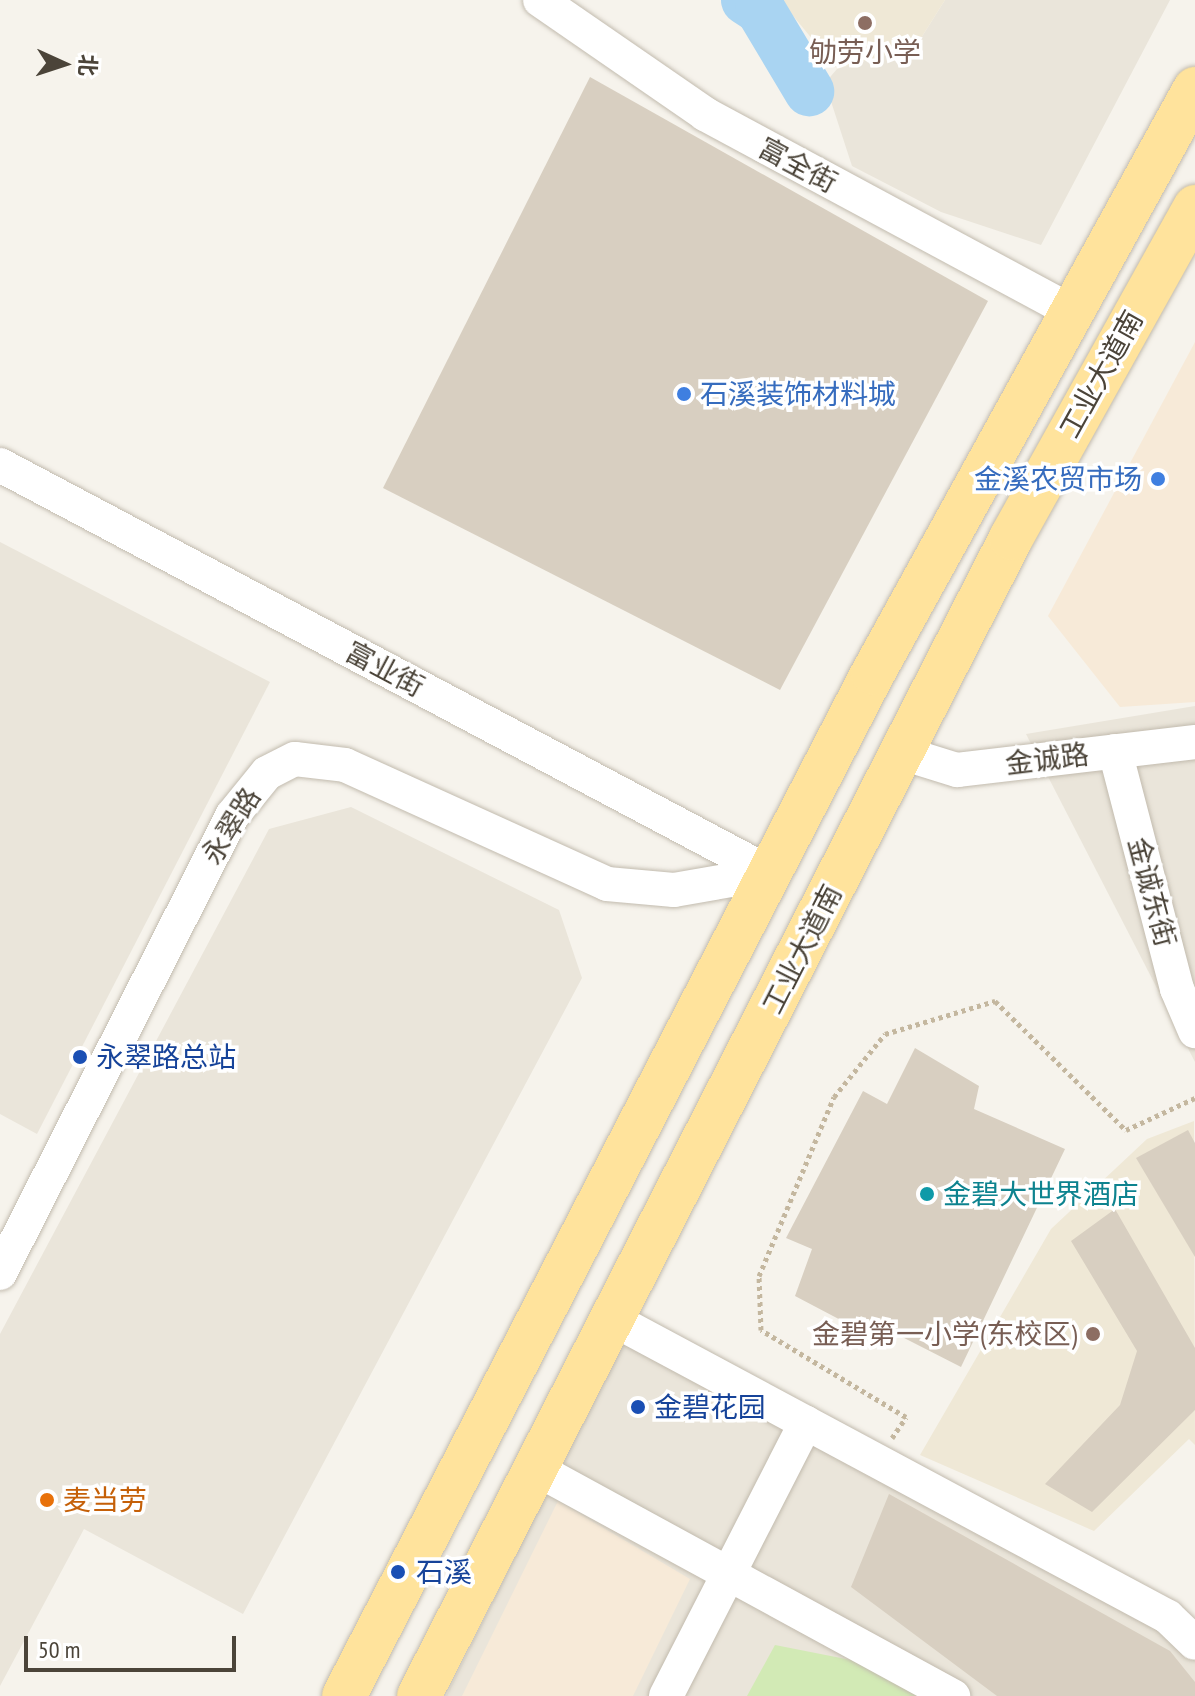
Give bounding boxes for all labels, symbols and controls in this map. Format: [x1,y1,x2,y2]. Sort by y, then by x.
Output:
marker: 劬劳小学 [856,14,874,32]
north arrow [24,24,104,104]
place label: 劬劳小学 [809,35,921,69]
text: 北 [73,54,103,77]
street label: 富全街 [753,130,843,200]
street label: 工业大道南 [1052,305,1150,443]
place label: 石溪装饰材料城 [700,377,896,411]
marker: 石溪装饰材料城 [675,385,693,403]
place label: 金溪农贸市场 [974,462,1142,496]
marker: 金溪农贸市场 [1149,470,1167,488]
street label: 富业街 [340,634,430,704]
street label: 金诚路 [1003,737,1091,781]
street label: 永翠路 [194,781,268,871]
street label: 金诚东街 [1121,834,1183,950]
street label: 工业大道南 [755,879,849,1019]
place label: 永翠路总站 [96,1040,236,1074]
marker: 永翠路总站 [71,1048,89,1066]
place label: 金碧大世界酒店 [943,1177,1139,1211]
marker: 金碧大世界酒店 [918,1185,936,1203]
place label: 金碧第一小学(东校区) [812,1317,1077,1351]
marker: 金碧第一小学(东校区) [1084,1325,1102,1343]
place label: 金碧花园 [654,1390,766,1424]
marker: 金碧花园 [629,1398,647,1416]
place label: 麦当劳 [63,1483,147,1517]
marker: 麦当劳 [38,1491,56,1509]
place label: 石溪 [416,1555,472,1589]
marker: 石溪 [387,1561,409,1583]
scale bar [28,1620,240,1670]
text: 50 m [38,1634,80,1665]

